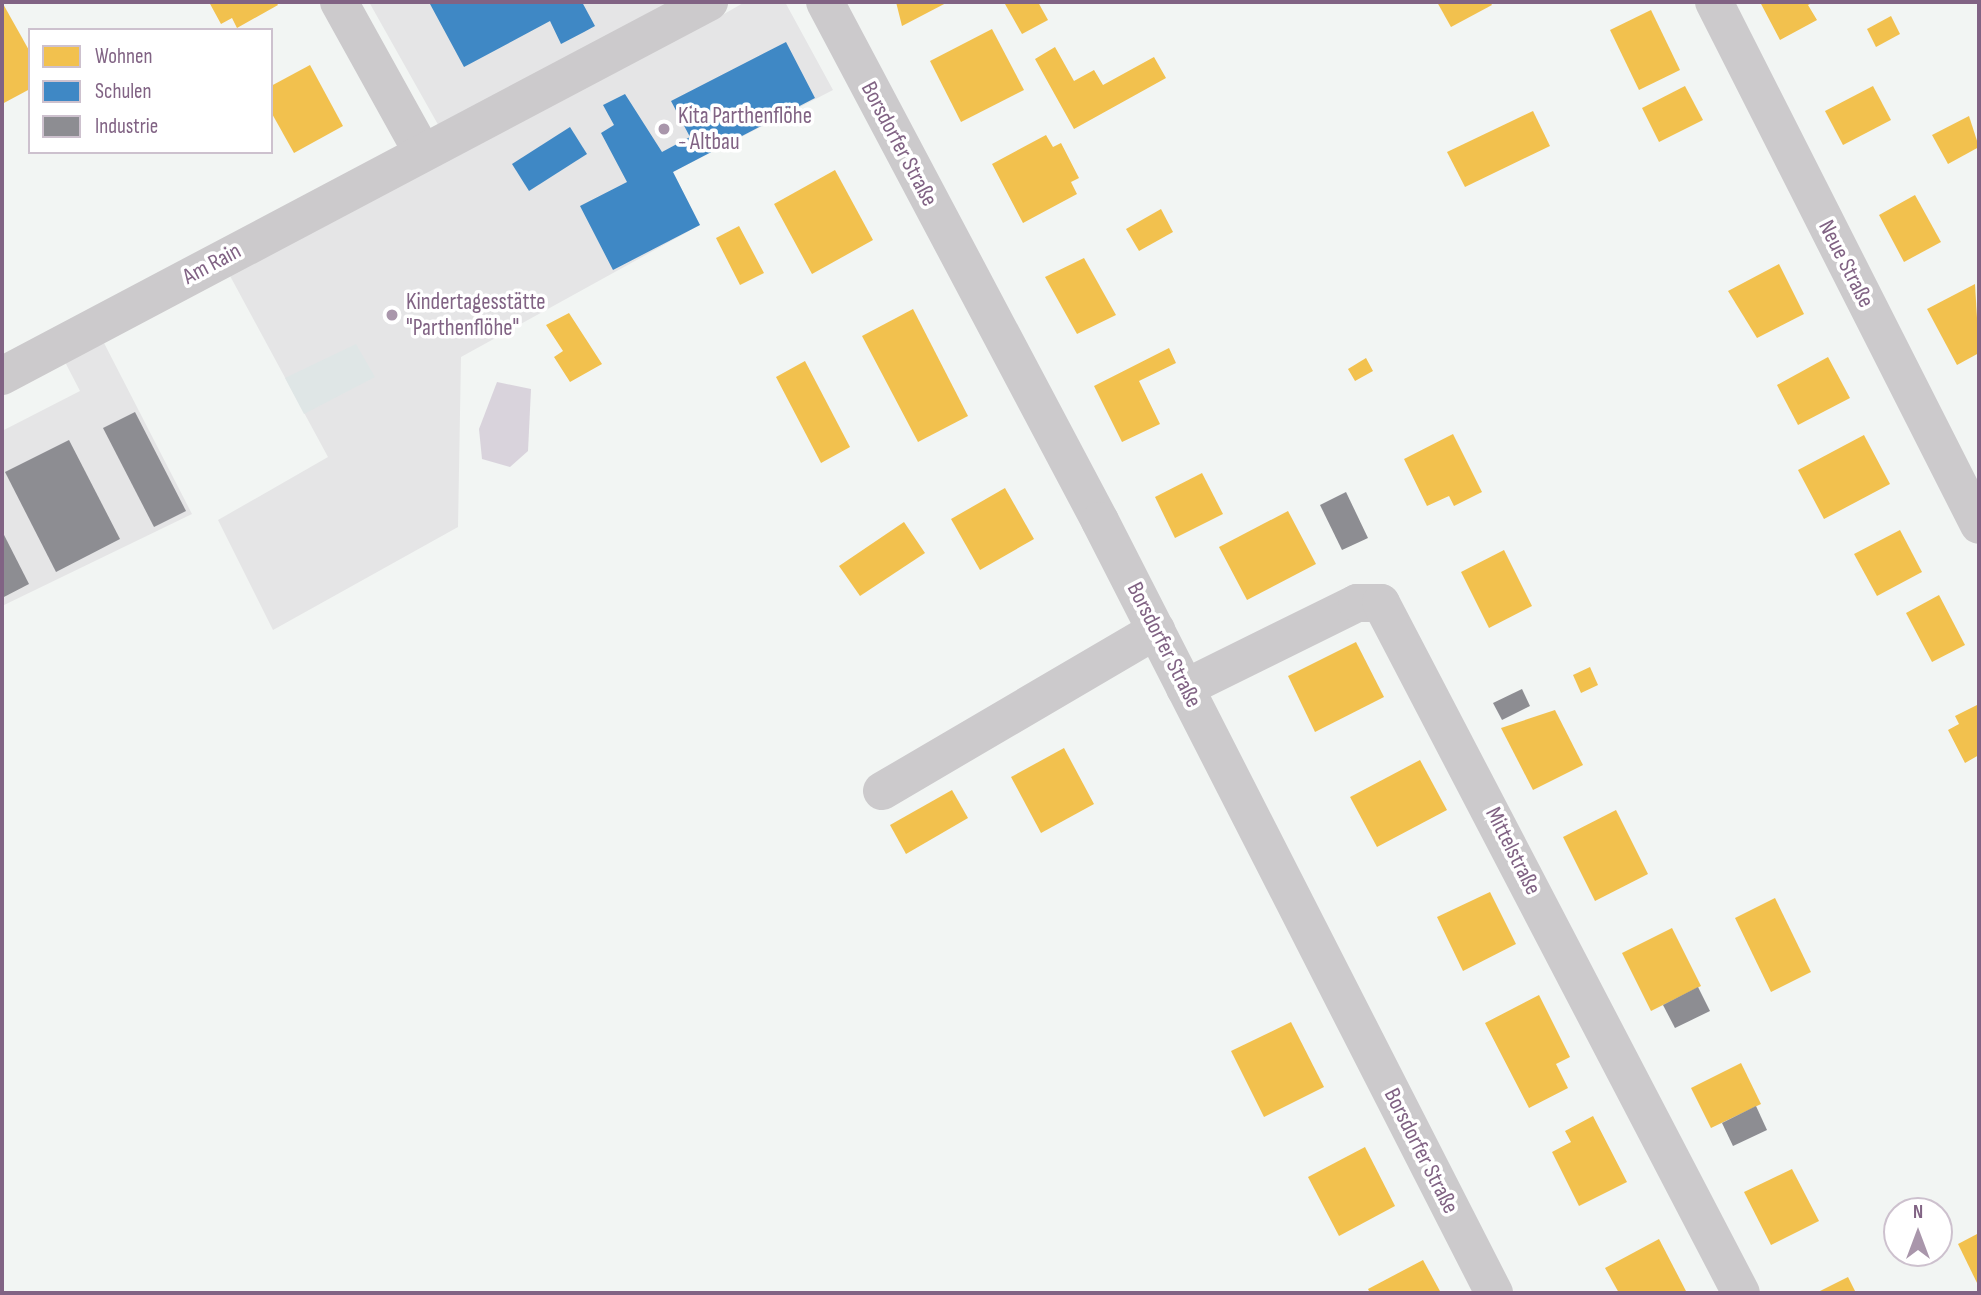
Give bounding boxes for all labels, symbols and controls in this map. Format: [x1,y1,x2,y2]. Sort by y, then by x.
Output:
legend [28,28,273,154]
text: Wohnen [95,44,152,69]
street label: Borsdorfer Straße [855,77,943,211]
text: Schulen [95,79,152,104]
place label: Kita Parthenflöhe - Altbau [678,102,812,156]
text: Industrie [95,114,158,139]
marker: Kita Parthenflöhe - Altbau [656,121,672,137]
street label: Neue Straße [1812,216,1880,312]
street label: Am Rain [178,237,246,291]
place label: Kindertagesstätte "Parthenflöhe" [406,288,545,342]
marker: Kindertagesstätte "Parthenflöhe" [384,307,400,323]
street label: Borsdorfer Straße [1121,578,1207,712]
street label: Mittelstraße [1479,803,1547,899]
street label: Borsdorfer Straße [1378,1084,1464,1218]
north arrow [1883,1197,1953,1267]
text: N [1913,1201,1923,1224]

